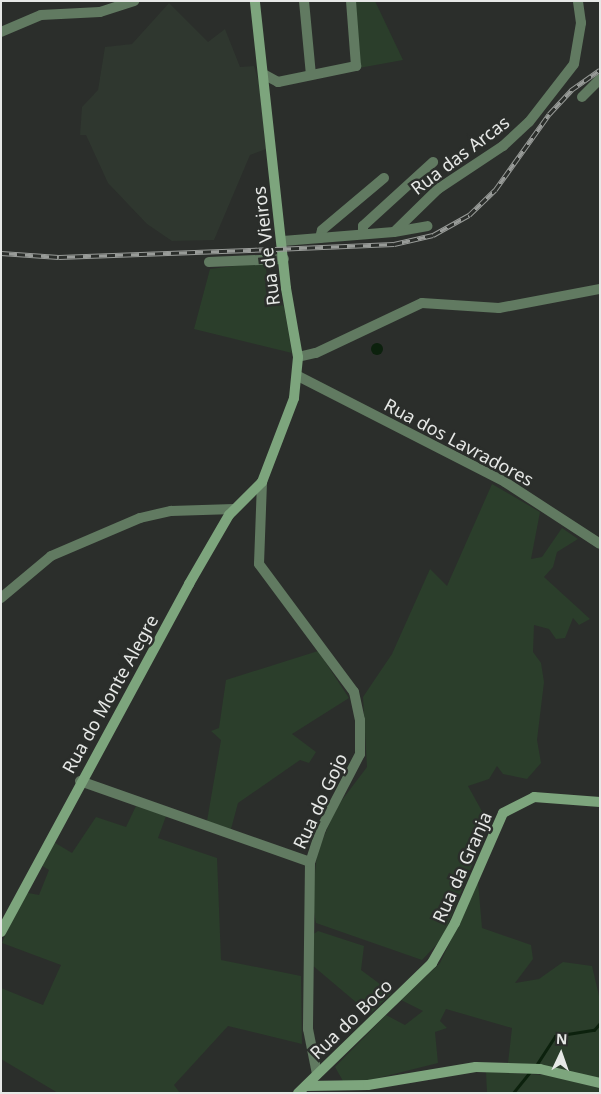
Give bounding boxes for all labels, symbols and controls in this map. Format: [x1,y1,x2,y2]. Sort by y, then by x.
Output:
street label: Rua das Arcas [407,111,513,199]
street label: Rua de Vieiros [248,185,284,307]
street label: Rua dos Lavradores [381,393,537,491]
street label: Rua do Monte Alegre [57,611,163,777]
street label: Rua do Gojo [288,750,352,852]
street label: Rua da Granja [428,808,496,926]
street label: Rua do Boco [305,974,397,1064]
north arrow [536,1029,586,1079]
text: N [556,1029,568,1048]

